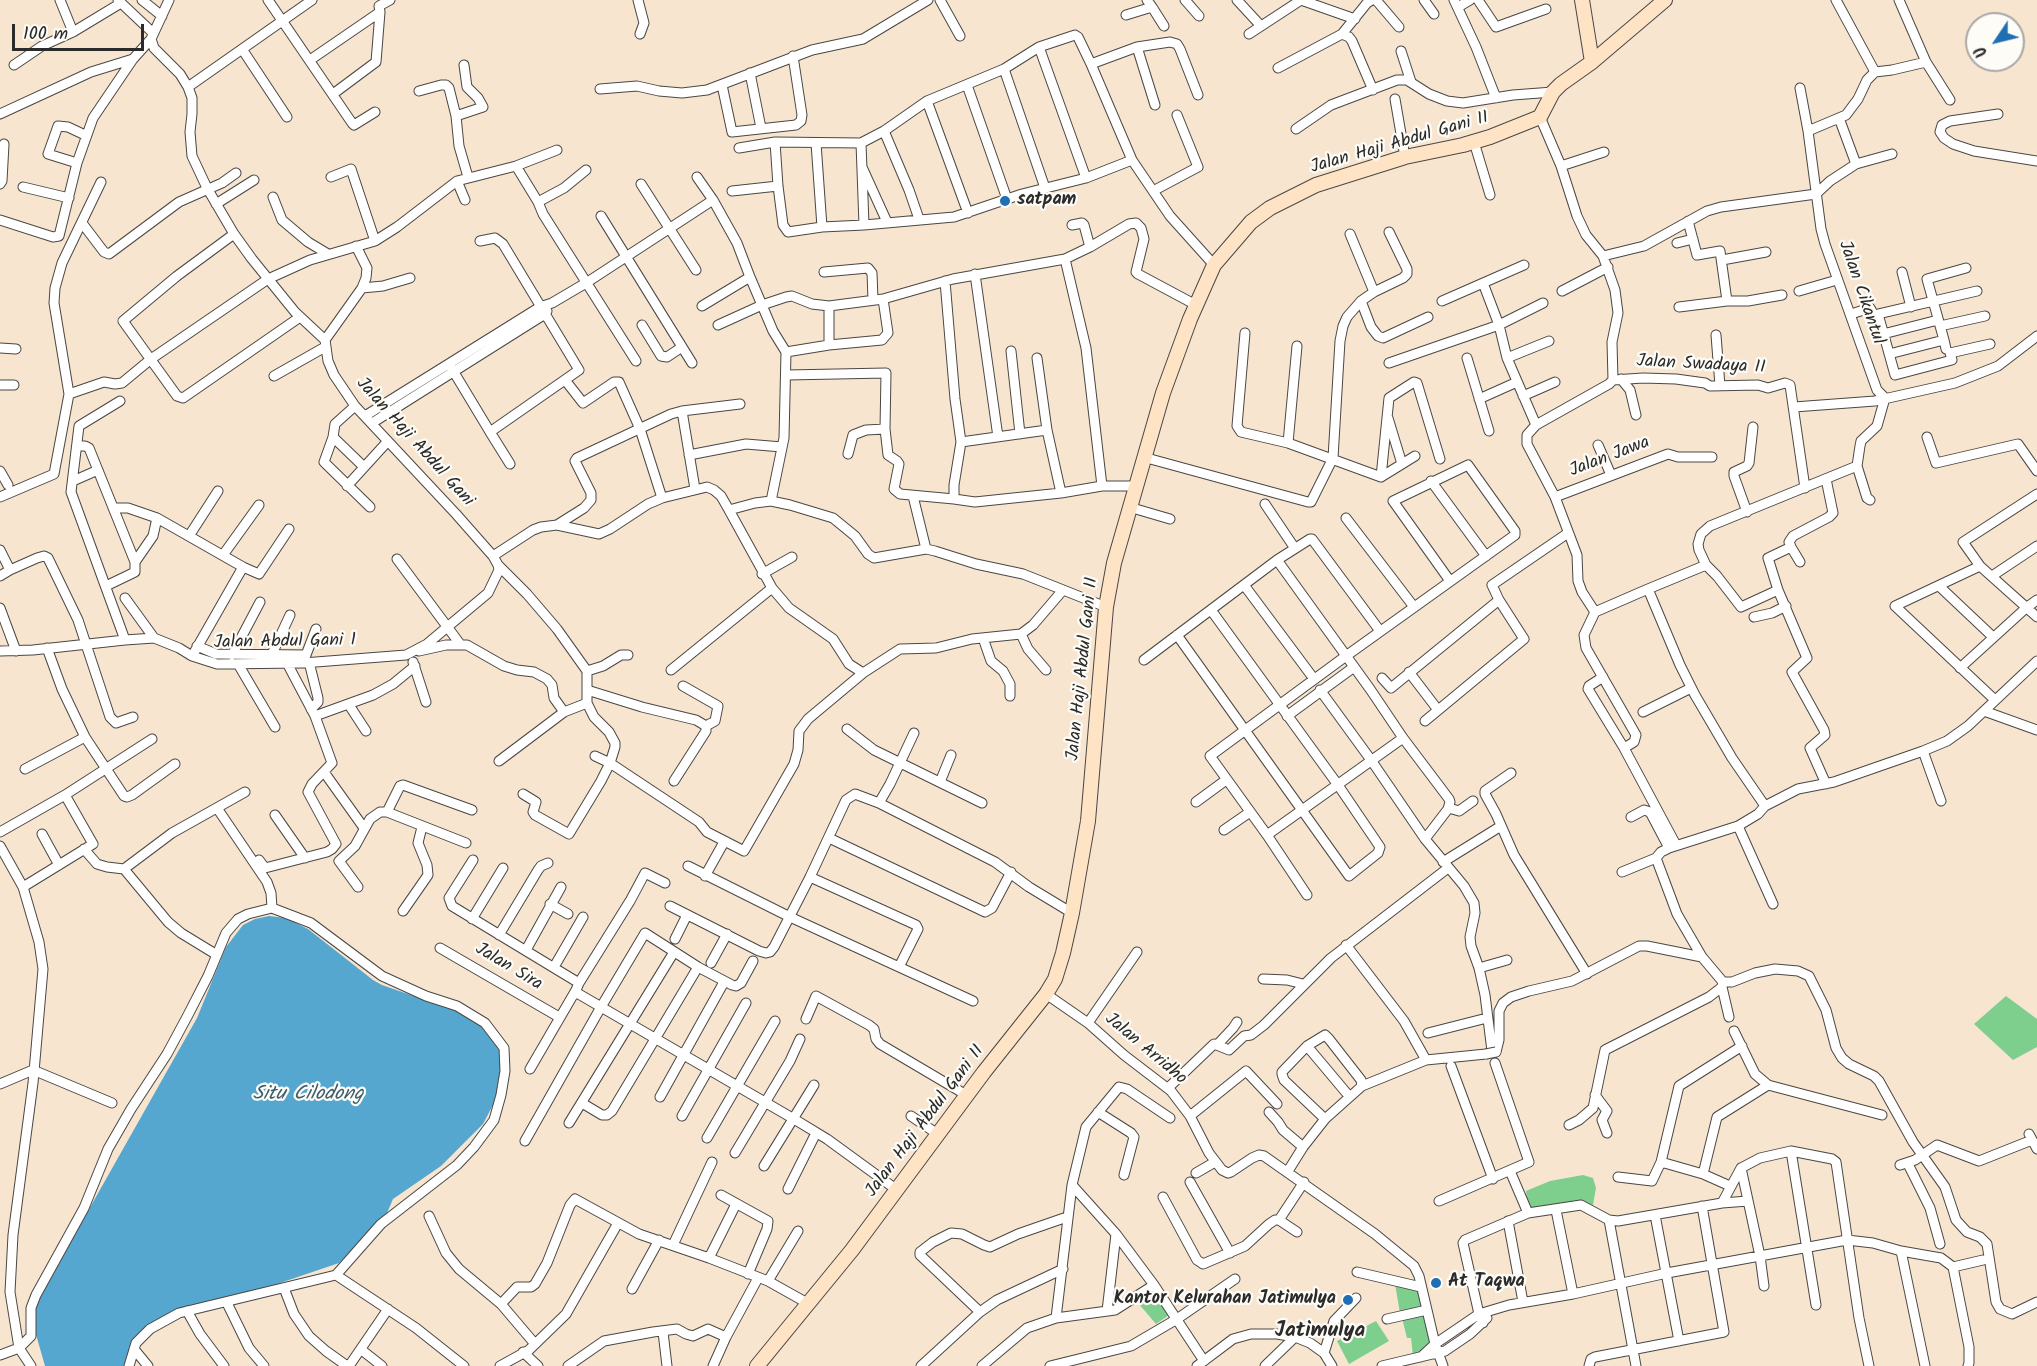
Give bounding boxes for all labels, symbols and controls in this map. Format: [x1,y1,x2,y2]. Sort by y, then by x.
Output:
scale bar [15,12,147,50]
north arrow [1965,12,2025,72]
text: 100 m [23,20,68,49]
text: U [1969,40,1994,63]
street label: Jalan Haji Abdul Gani II [1308,108,1492,180]
place label: satpam [1017,190,1076,212]
marker: satpam [998,194,1012,208]
street label: Jalan Cikantul [1832,238,1888,348]
street label: Jalan Swadaya II [1636,352,1766,380]
street label: Jalan Haji Abdul Gani [350,374,478,512]
street label: Jalan Jawa [1567,433,1653,483]
street label: Jalan Haji Abdul Gani II [1064,576,1104,762]
street label: Jalan Abdul Gani 1 [214,631,356,655]
street label: Jalan Sira [470,939,546,997]
street label: Jalan Arridho [1100,1009,1190,1091]
street label: Jalan Haji Abdul Gani II [862,1042,990,1202]
water label: Situ Cilodong [253,1084,363,1108]
place label: At Taqwa [1448,1272,1525,1294]
marker: At Taqwa [1429,1276,1443,1290]
place label: Kantor Kelurahan Jatimulya [1114,1289,1336,1311]
marker: Kantor Kelurahan Jatimulya [1341,1293,1355,1307]
district label: Jatimulya [1275,1319,1365,1345]

